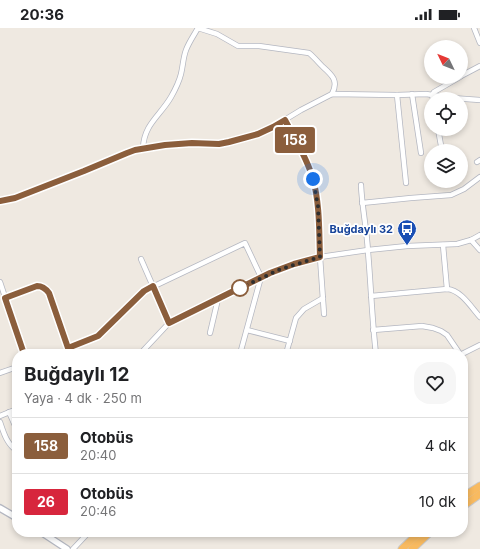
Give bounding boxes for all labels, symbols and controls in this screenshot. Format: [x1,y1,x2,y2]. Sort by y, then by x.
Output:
text: 20:36 [20,5,64,24]
north arrow [424,40,468,84]
map controls [424,40,468,188]
button: locate [424,92,468,136]
line badge: 158 [272,127,318,153]
text: 158 [283,131,307,148]
button: layers [424,144,468,188]
your location [303,169,323,189]
bus stop icon: Buğdaylı 32 [396,218,418,246]
place label: Buğdaylı 32 [330,222,393,236]
unlabelled marker [231,279,249,297]
button: heart [414,362,456,404]
text: Buğdaylı 12 [24,363,130,386]
text: Yaya · 4 dk · 250 m [24,390,142,406]
text: Otobüs [80,428,133,447]
text: 4 dk [425,436,456,455]
text: 158 [34,437,58,454]
text: 20:40 [80,447,116,463]
text: Otobüs [80,484,133,503]
text: 10 dk [419,492,456,511]
text: 26 [37,493,55,510]
text: 20:46 [80,503,116,519]

